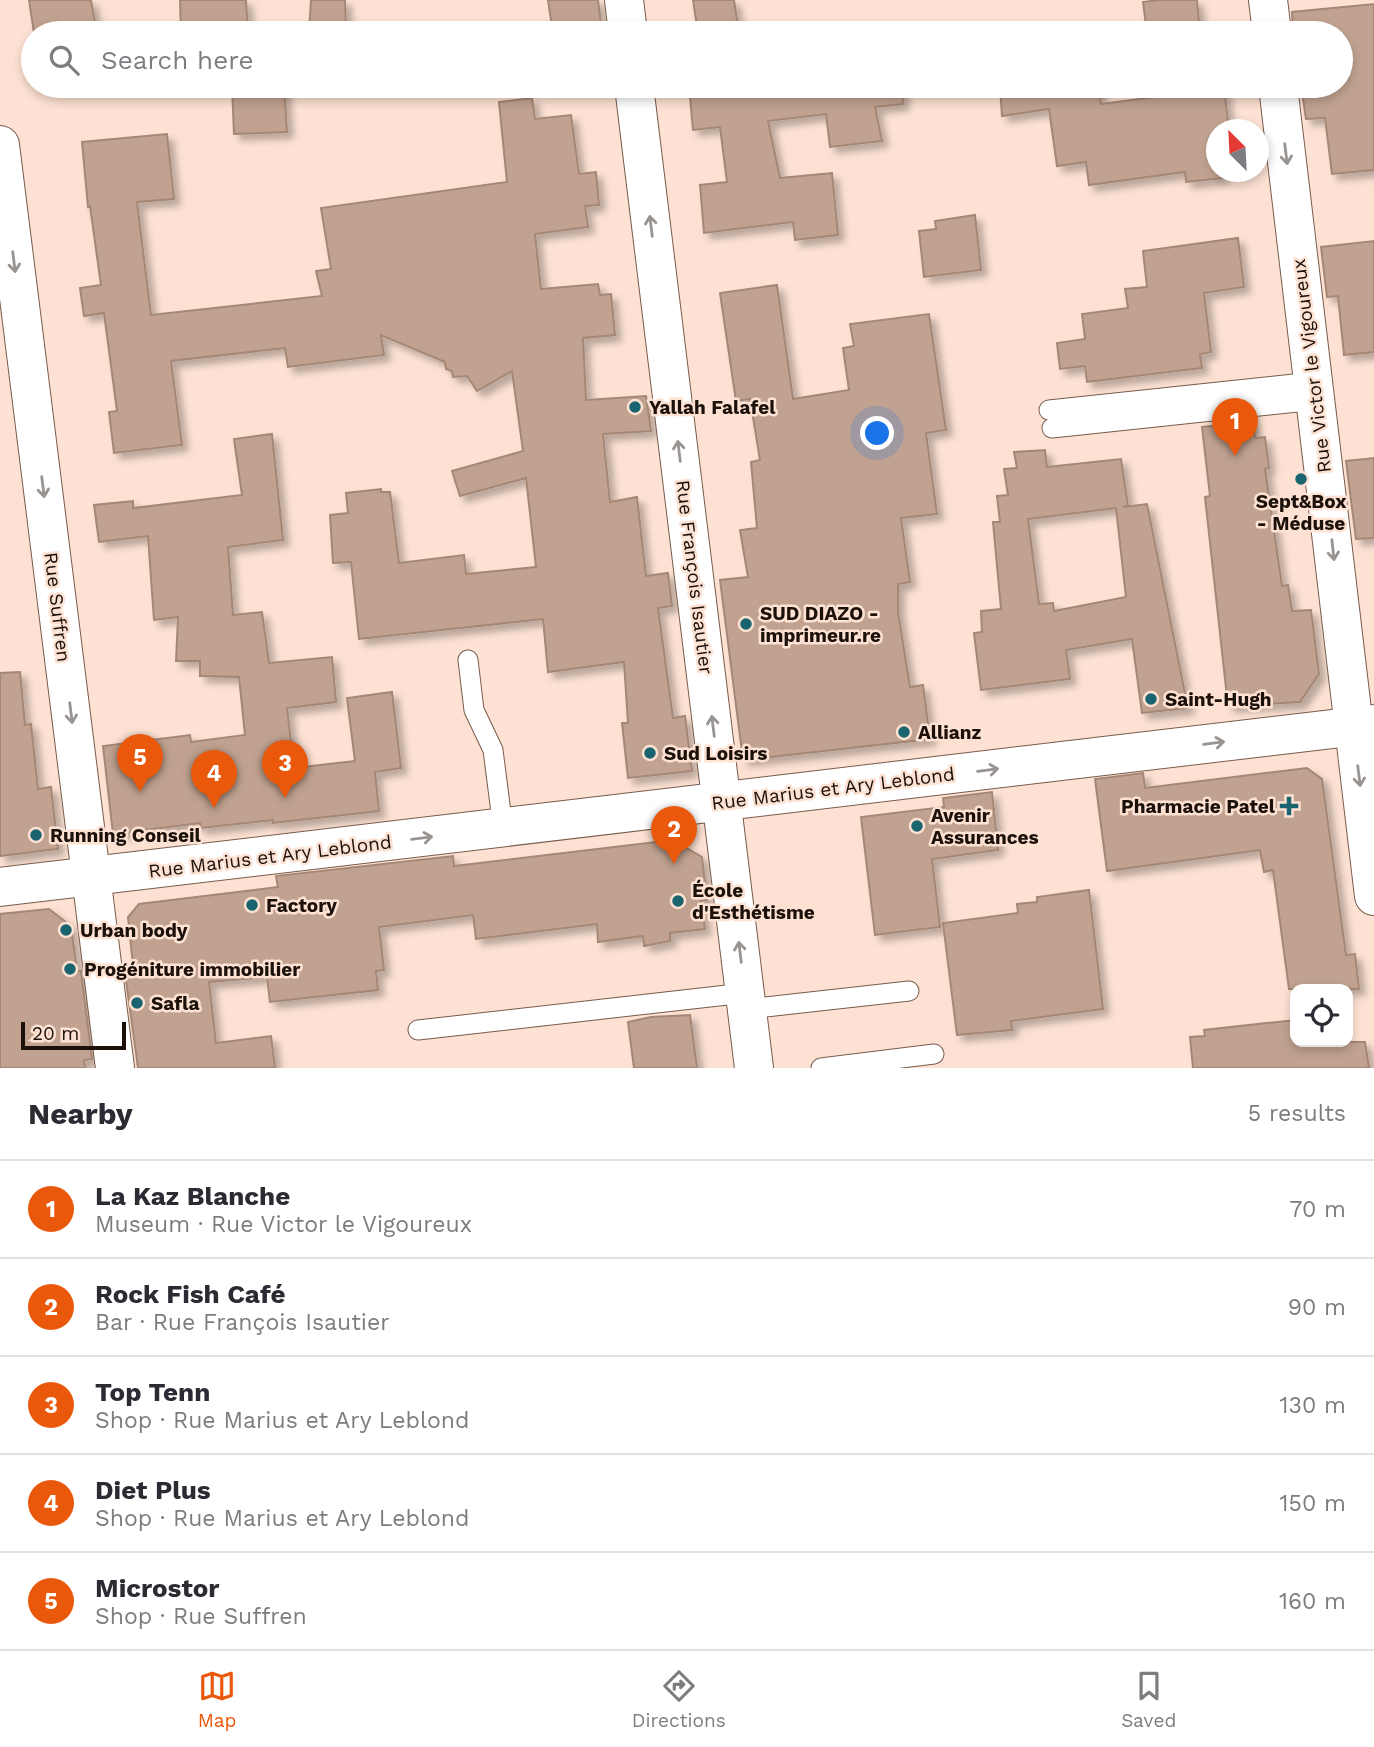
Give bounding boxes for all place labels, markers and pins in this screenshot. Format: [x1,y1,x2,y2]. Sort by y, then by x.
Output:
place label: Yallah Falafel [649,396,776,419]
pin: 1 [1212,398,1258,456]
marker: Yallah Falafel [627,399,643,415]
marker: Sept&Box - Méduse [1293,471,1309,487]
place label: Sept&Box - Méduse [1256,490,1347,535]
place label: SUD DIAZO - imprimeur.re [760,602,881,647]
marker: SUD DIAZO - imprimeur.re [738,616,754,632]
place label: Saint-Hugh [1165,688,1272,711]
marker: Saint-Hugh [1143,691,1159,707]
place label: Allianz [918,721,982,744]
marker: Allianz [896,724,912,740]
pin: 5 [117,734,163,792]
pin: 3 [262,740,308,798]
place label: Sud Loisirs [664,742,767,765]
marker: Sud Loisirs [642,745,658,761]
pin: 4 [191,750,237,808]
place label: Pharmacie Patel [1121,795,1276,818]
marker: Pharmacie Patel [1281,798,1297,814]
place label: Avenir Assurances [931,804,1039,849]
pin: 2 [651,806,697,864]
marker: Avenir Assurances [909,818,925,834]
place label: Running Conseil [50,824,201,847]
marker: Running Conseil [28,827,44,843]
place label: École d'Esthétisme [692,879,815,924]
marker: École d'Esthétisme [670,893,686,909]
place label: Factory [266,894,337,917]
marker: Factory [244,897,260,913]
place label: Urban body [80,919,188,942]
marker: Urban body [58,922,74,938]
place label: Progéniture immobilier [84,958,301,981]
marker: Progéniture immobilier [62,961,78,977]
place label: Safla [151,992,199,1015]
marker: Safla [129,995,145,1011]

